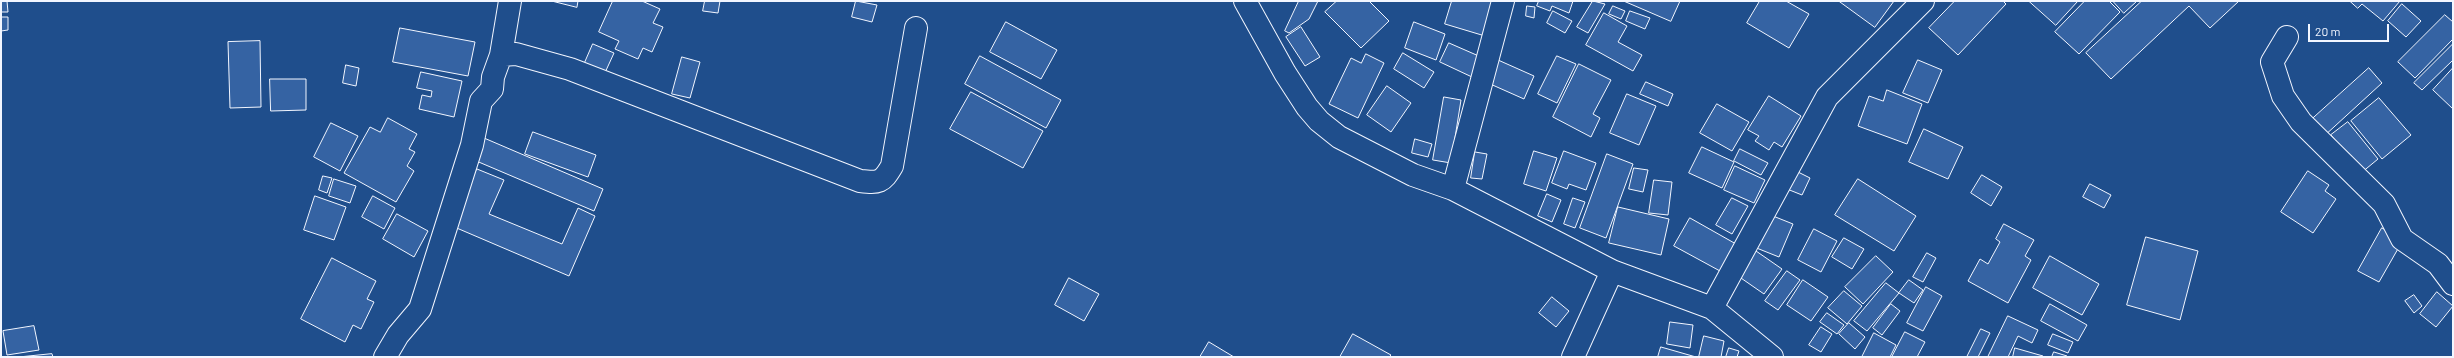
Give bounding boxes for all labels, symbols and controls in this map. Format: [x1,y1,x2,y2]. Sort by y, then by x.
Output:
scale bar [2310,16,2391,42]
text: 20 m [2315,24,2341,38]

